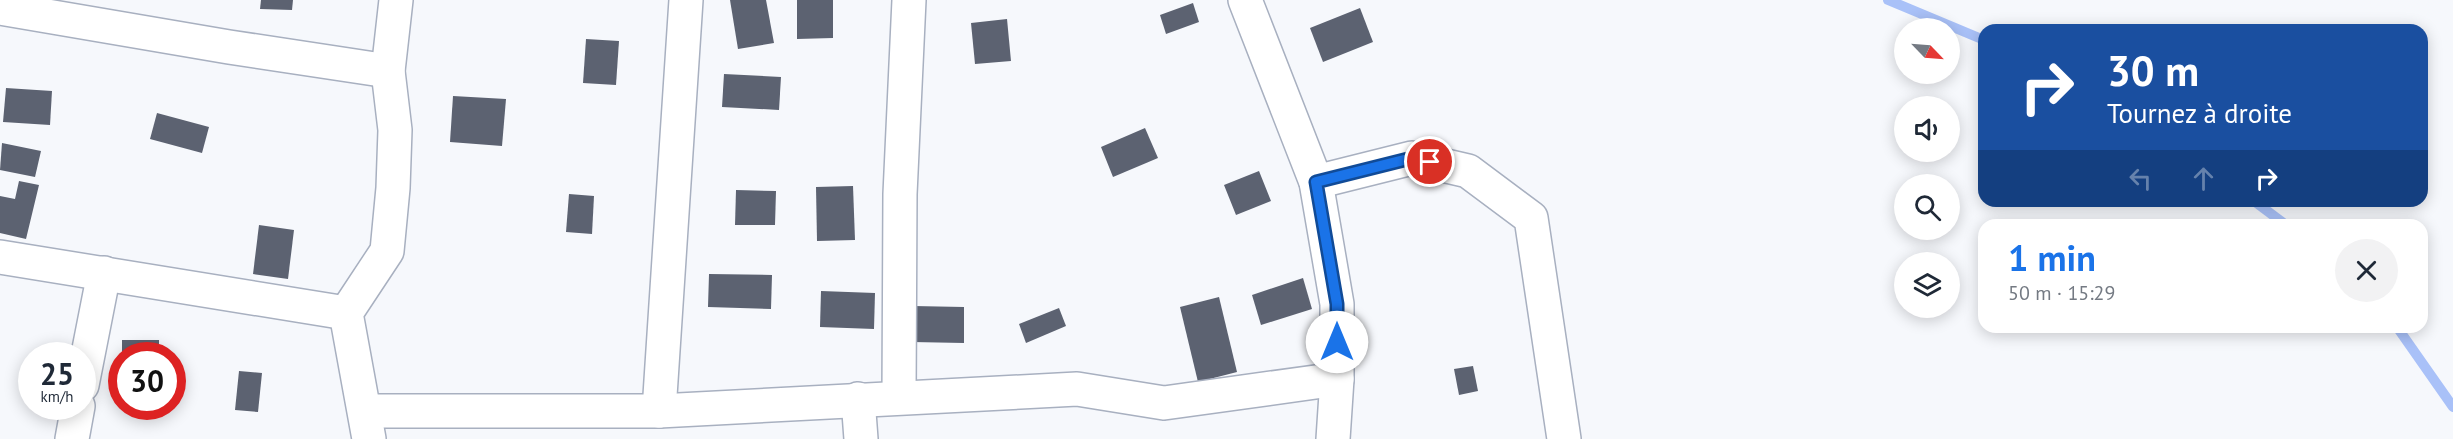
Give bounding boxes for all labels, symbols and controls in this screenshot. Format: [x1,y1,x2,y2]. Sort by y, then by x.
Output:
north arrow [1894,18,1960,84]
map controls [1894,18,1960,318]
text: 30 m [2107,43,2199,98]
icon: right [2008,48,2086,126]
button: sound [1894,96,1960,162]
text: Tournez à droite [2107,96,2292,130]
pin [1404,136,1455,187]
icon: arrive [1413,145,1446,178]
icon: left [2124,162,2157,195]
icon: ahead [2187,162,2220,195]
icon: right [2250,162,2283,195]
button: search [1894,174,1960,240]
text: 1 min [2008,234,2096,281]
button: close [2335,239,2398,302]
button: layers [1894,252,1960,318]
text: 50 m · 15:29 [2008,280,2115,306]
position arrow [1305,310,1369,374]
speed limit sign: 30 [108,342,186,420]
text: 25 [40,354,74,393]
text: km/h [41,387,73,406]

